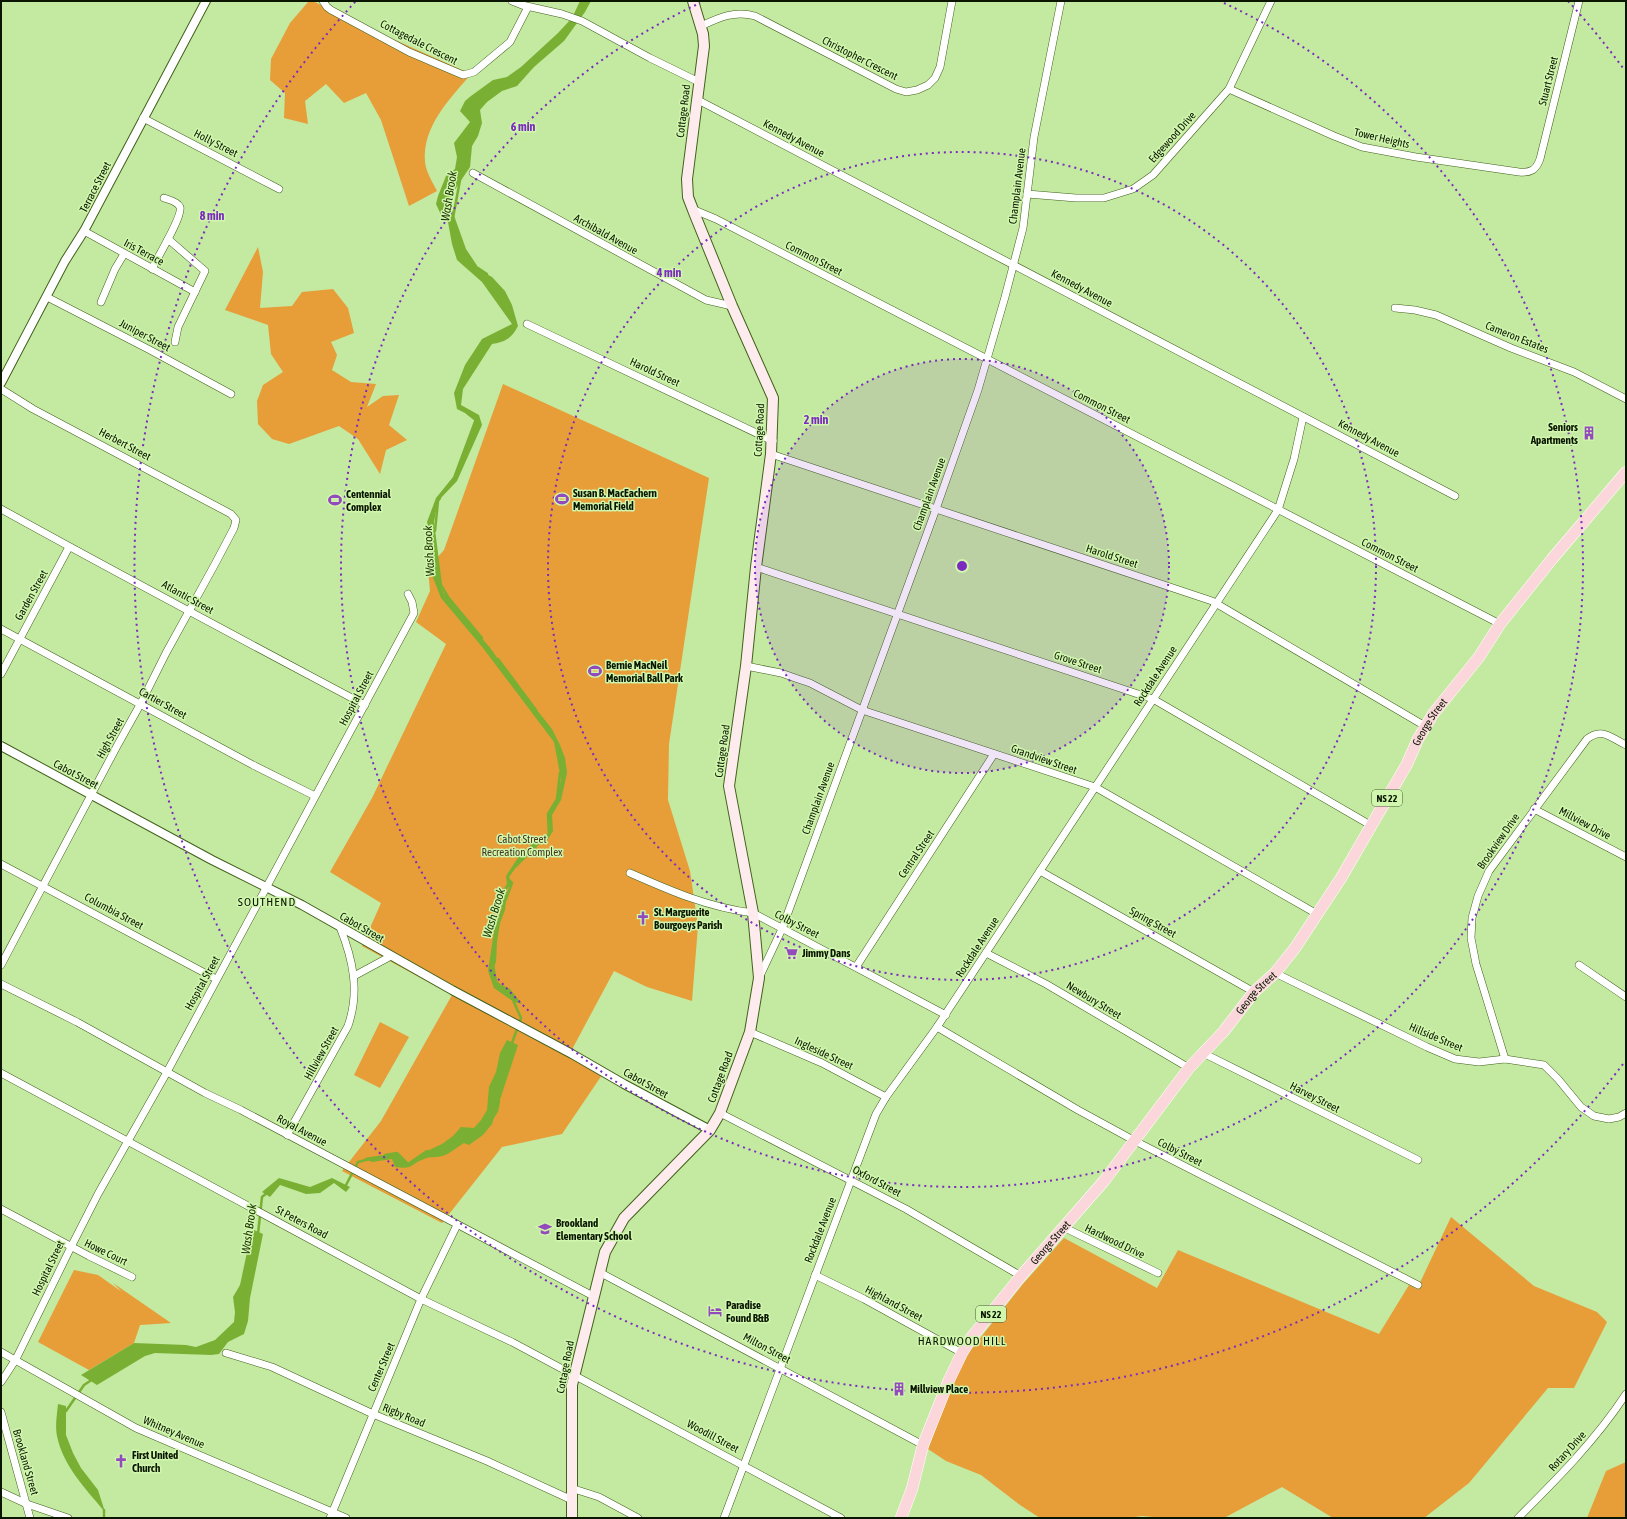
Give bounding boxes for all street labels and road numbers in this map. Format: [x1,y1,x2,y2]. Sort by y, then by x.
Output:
street label: Cottagedale Crescent [378,17,460,67]
street label: Christopher Crescent [820,34,900,82]
street label: Stuart Street [1536,55,1560,107]
street label: Cottage Road [674,84,692,138]
street label: Edgewood Drive [1146,109,1198,165]
street label: Kennedy Avenue [761,117,827,159]
street label: Tower Heights [1353,126,1411,150]
street label: Holly Street [192,127,240,159]
street label: Champlain Avenue [1006,147,1028,225]
street label: Terrace Street [77,160,113,214]
street label: Archibald Avenue [572,212,640,256]
street label: Iris Terrace [122,236,166,268]
street label: Common Street [784,239,844,277]
street label: Kennedy Avenue [1049,267,1115,309]
street label: Juniper Street [118,317,172,353]
street label: Cameron Estates [1484,319,1550,355]
street label: Harold Street [628,355,682,389]
street label: Common Street [1072,387,1132,425]
street label: Cottage Road [752,403,766,457]
street label: Kennedy Avenue [1336,417,1402,459]
street label: Herbert Street [97,425,153,463]
street label: Champlain Avenue [910,456,948,532]
street label: Common Street [1360,536,1420,574]
street label: Harold Street [1085,542,1139,570]
street label: Garden Street [12,568,50,622]
street label: Atlantic Street [160,578,216,616]
street label: Rockdale Avenue [1131,644,1179,708]
street label: Grove Street [1053,649,1103,675]
street label: Hospital Street [337,669,375,727]
street label: Cartier Street [137,685,189,721]
street label: George Street [1410,696,1449,747]
street label: High Street [94,716,126,760]
street label: Cottage Road [712,724,732,778]
street label: Grandview Street [1010,742,1078,776]
street label: Cabot Street [51,757,101,791]
street label: Champlain Avenue [799,760,837,836]
road number: NS 22 [1372,790,1402,806]
street label: Millview Drive [1557,804,1613,842]
street label: Brookview Drive [1474,811,1522,871]
street label: Central Street [896,828,936,880]
street label: Columbia Street [83,890,145,932]
street label: Spring Street [1128,904,1178,940]
street label: Colby Street [773,908,821,940]
street label: Cabot Street [338,909,386,945]
street label: Rockdale Avenue [953,915,1001,979]
street label: Hospital Street [182,954,222,1012]
street label: George Street [1233,969,1279,1016]
street label: Newbury Street [1064,979,1124,1021]
street label: Hillside Street [1407,1020,1465,1054]
street label: Hillview Street [301,1024,341,1082]
street label: Ingleside Street [793,1034,855,1072]
street label: Cottage Road [705,1050,735,1104]
street label: Cabot Street [622,1066,670,1100]
street label: Harvey Street [1288,1079,1342,1115]
street label: Royal Avenue [275,1112,329,1148]
street label: Colby Street [1156,1136,1204,1168]
street label: Oxford Street [851,1163,903,1199]
street label: Rockdale Avenue [802,1195,838,1265]
street label: St Peters Road [274,1203,330,1241]
street label: George Street [1028,1218,1073,1267]
street label: Hardwood Drive [1083,1221,1147,1261]
street label: Howe Court [83,1236,129,1268]
street label: Hospital Street [29,1238,67,1298]
street label: Highland Street [863,1283,925,1323]
road number: NS 22 [976,1306,1006,1322]
street label: Milton Street [741,1330,793,1366]
street label: Cottage Road [554,1340,576,1394]
street label: Center Street [365,1341,397,1393]
street label: Rigby Road [381,1401,427,1429]
street label: Whitney Avenue [141,1414,207,1450]
street label: Woodill Street [685,1417,741,1455]
street label: Brookland Street [11,1428,41,1496]
street label: Rotary Drive [1546,1429,1588,1473]

